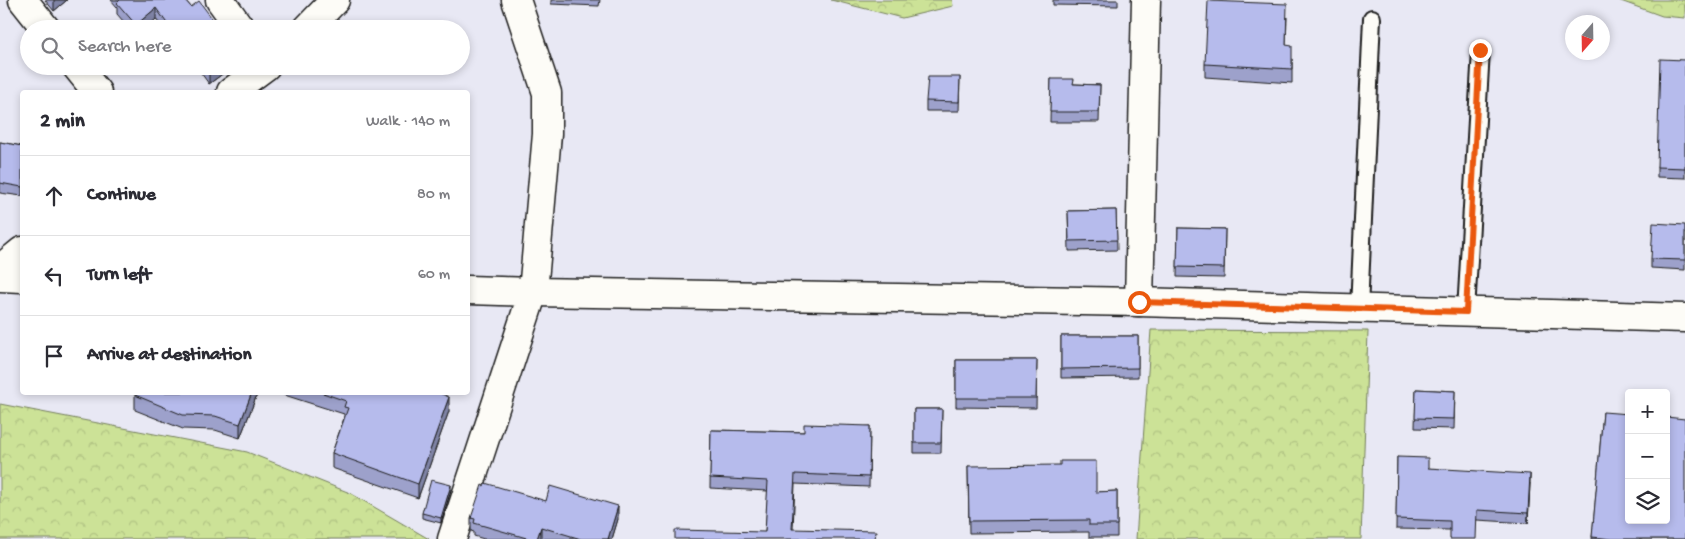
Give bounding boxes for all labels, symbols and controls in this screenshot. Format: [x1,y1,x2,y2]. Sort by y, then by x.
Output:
north arrow [1565,15,1610,60]
search box [20,20,470,75]
icon: search [38,34,66,62]
text: Search here [78,36,172,59]
route end [1469,39,1492,62]
text: 2 min [40,110,85,135]
text: Walk · 140 m [366,113,450,132]
icon: ahead [40,182,68,210]
text: Continue [87,184,156,207]
text: 80 m [417,186,450,205]
icon: left [40,262,68,290]
text: Turn left [87,264,151,287]
text: 60 m [418,266,450,285]
route start [1128,291,1151,314]
icon: arrive [40,342,68,370]
text: Arrive at destination [87,344,251,367]
map controls [1625,389,1670,524]
button: + [1625,389,1670,434]
button: − [1625,434,1670,479]
button: layers [1625,479,1670,524]

